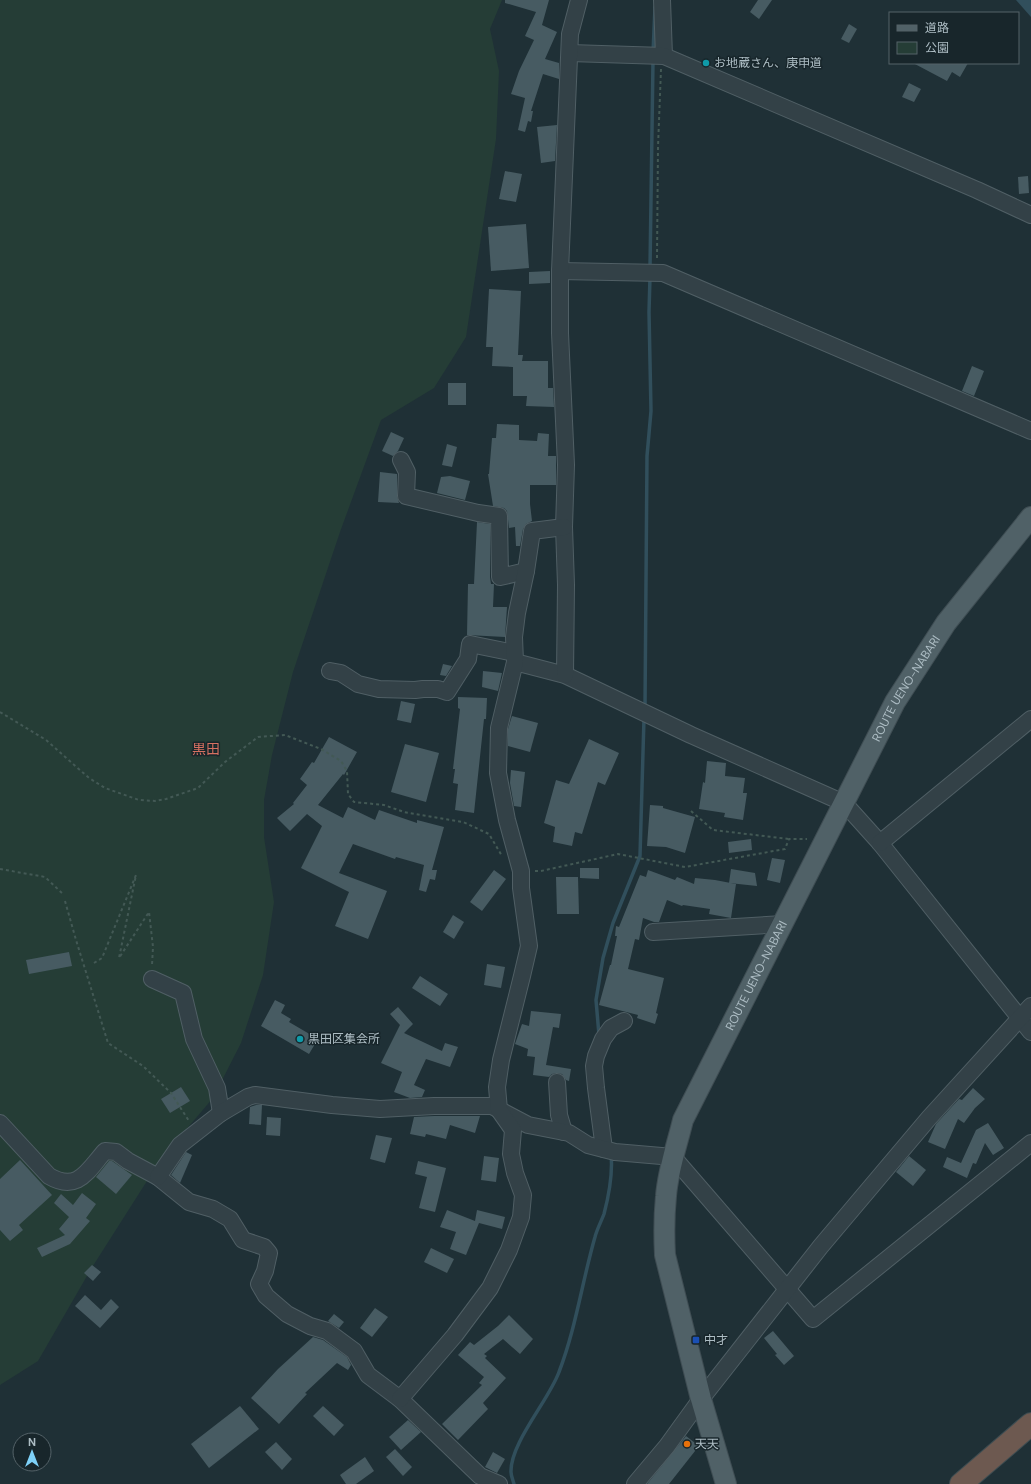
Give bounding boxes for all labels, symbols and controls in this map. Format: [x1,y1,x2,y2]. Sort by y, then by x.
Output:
legend [889,12,1019,64]
text: 道路 [925,20,949,36]
text: 公園 [925,40,949,56]
place label: お地蔵さん、庚申道 [714,55,822,71]
marker: お地蔵さん、庚申道 [701,58,711,68]
street label: ROUTE UENO-NABARI [868,632,944,744]
district label: 黒田 [192,740,220,758]
street label: ROUTE UENO-NABARI [722,918,791,1033]
place label: 黒田区集会所 [308,1031,380,1047]
marker: 黒田区集会所 [295,1034,305,1044]
place label: 中才 [704,1332,728,1348]
marker: 中才 [691,1335,701,1345]
north arrow [12,1432,52,1472]
text: N [28,1435,36,1449]
place label: 天天 [695,1436,719,1452]
marker: 天天 [682,1439,692,1449]

